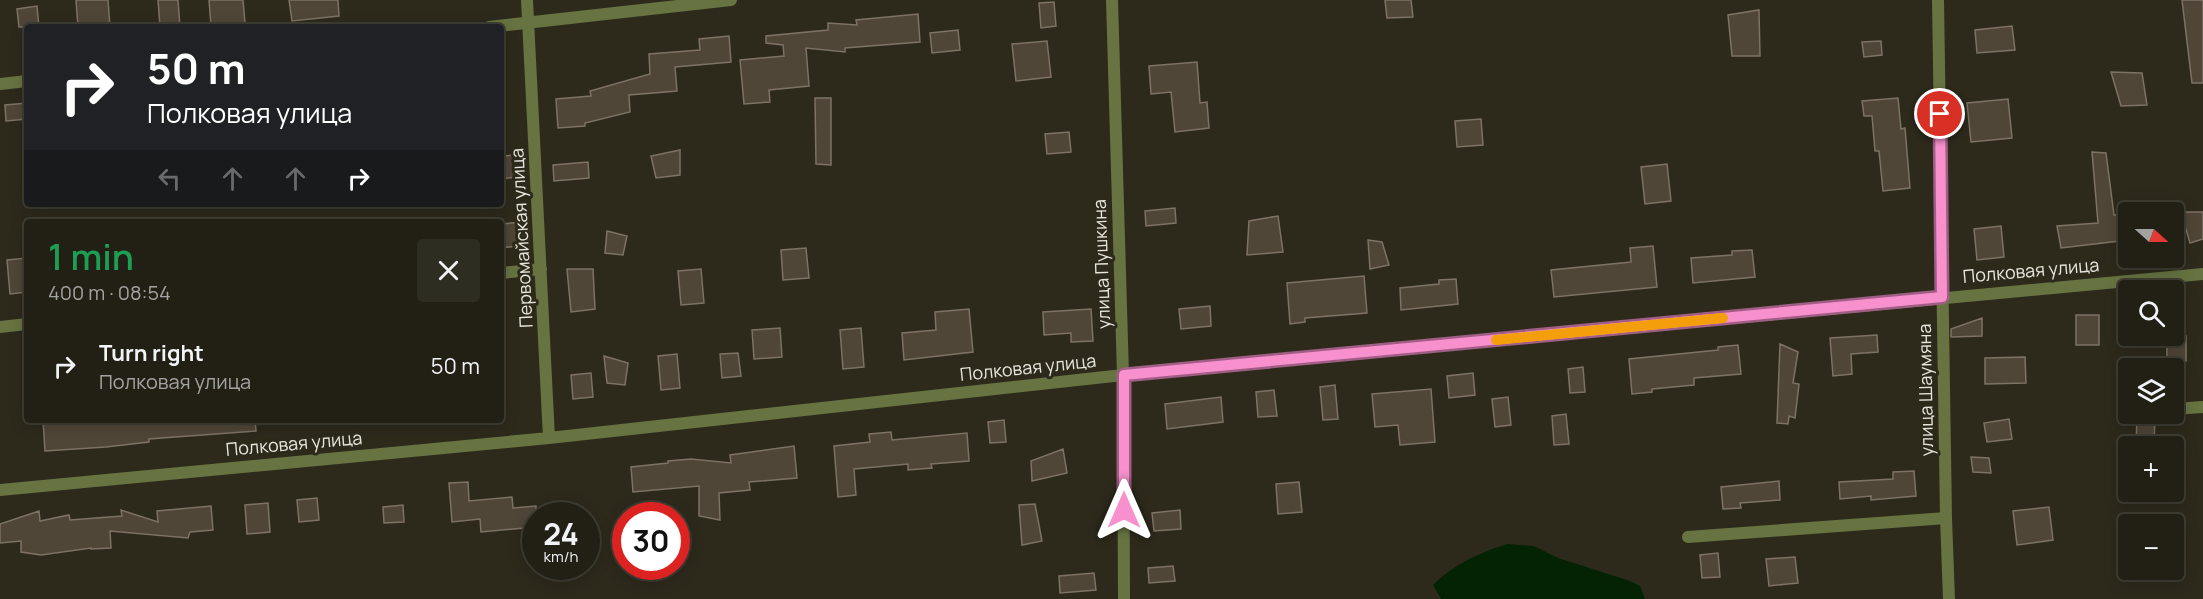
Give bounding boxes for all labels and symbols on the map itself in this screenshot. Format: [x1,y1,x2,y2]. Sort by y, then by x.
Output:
pin [1914,88,1965,139]
street label: Первомайская улица [504,148,538,329]
street label: улица Пушкина [1087,199,1115,329]
north arrow [2118,202,2184,268]
street label: Полковая улица [1962,252,2100,288]
street label: улица Шаумяна [1912,323,1938,457]
street label: Полковая улица [959,348,1097,386]
street label: Полковая улица [225,425,363,461]
position arrow [1092,478,1156,542]
speed limit sign: 30 [612,502,690,580]

